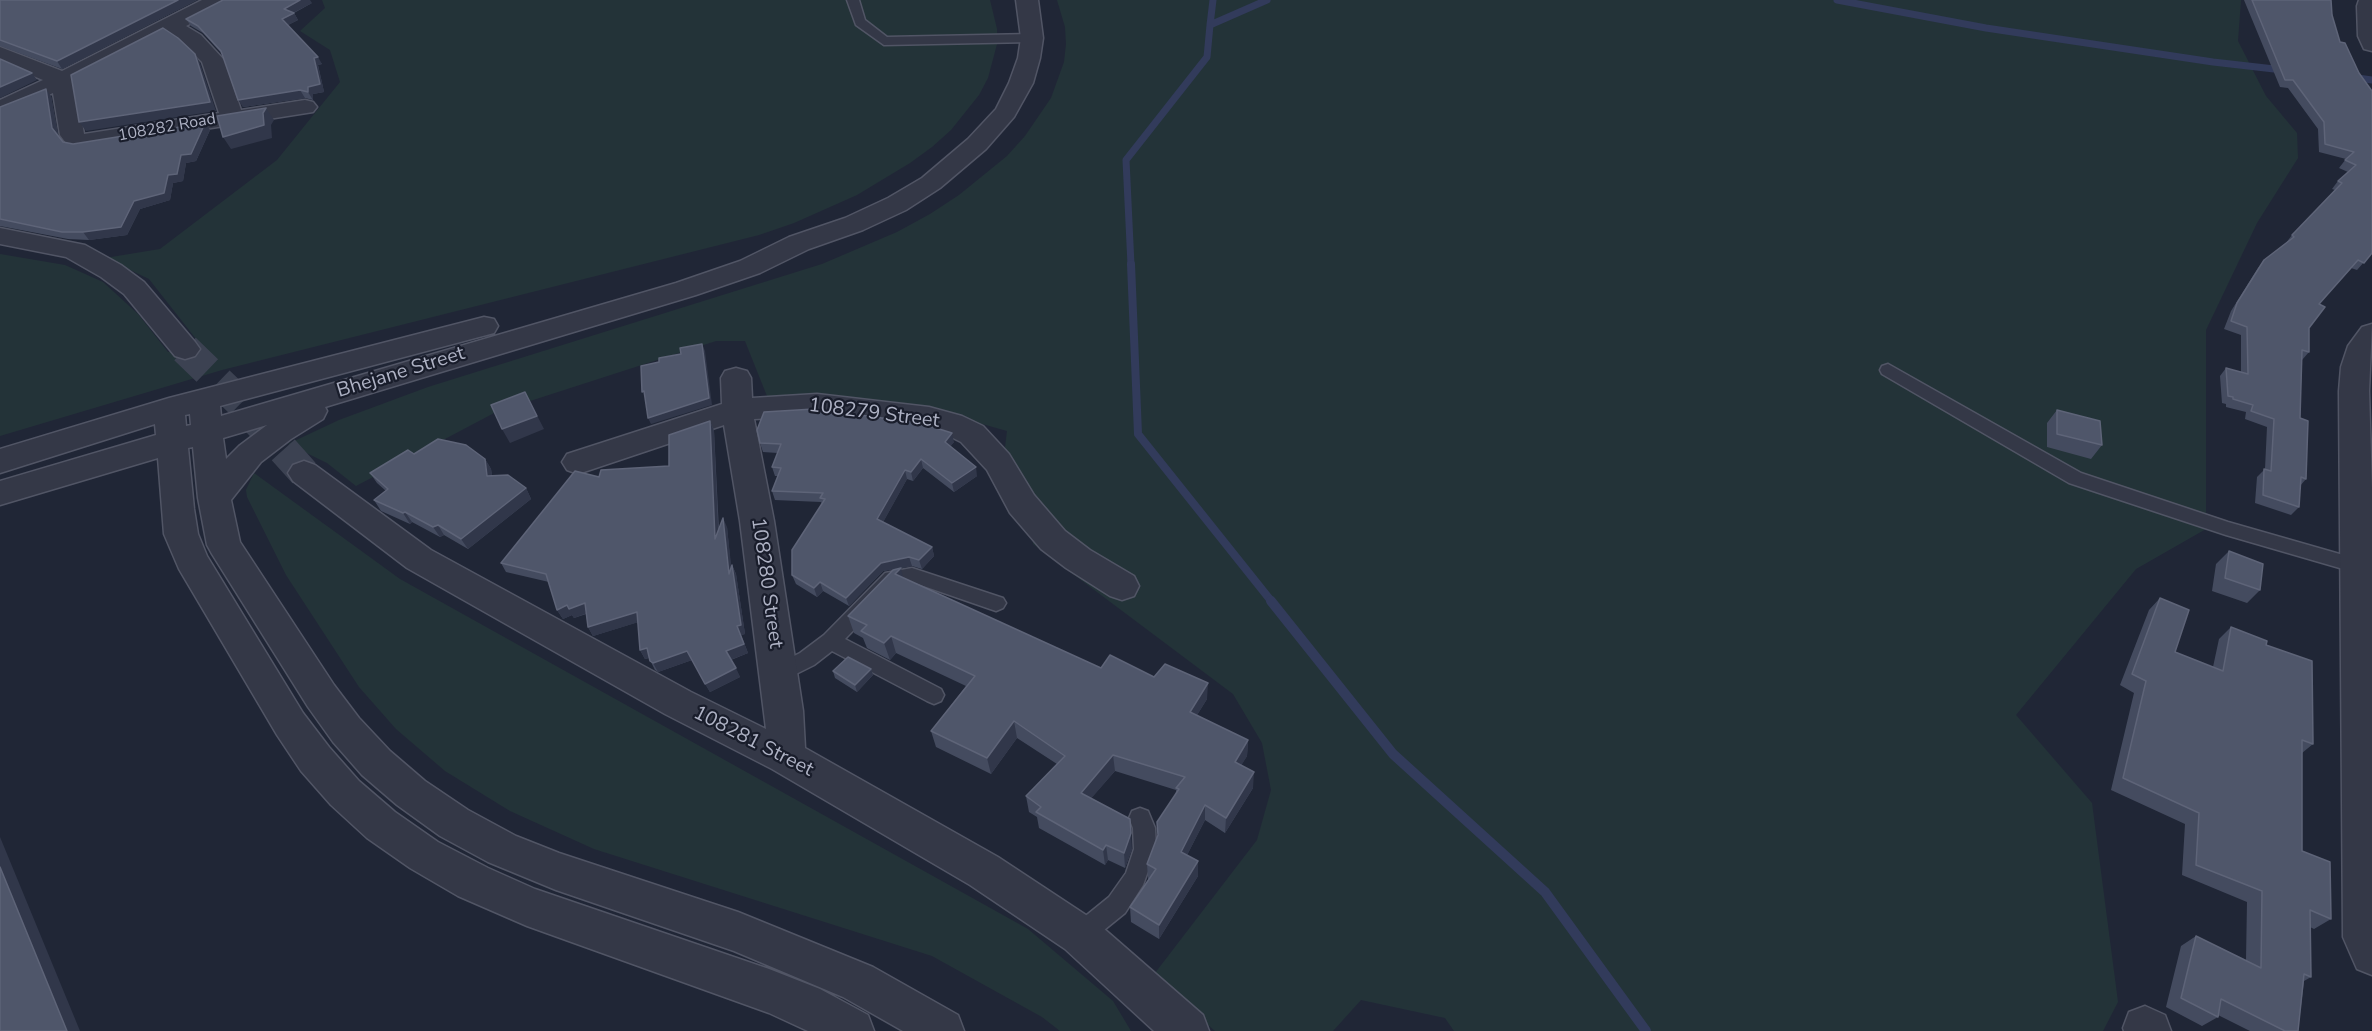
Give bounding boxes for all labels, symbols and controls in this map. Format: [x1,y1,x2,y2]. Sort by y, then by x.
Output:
street label: 108282 Road [117,110,217,146]
street label: Bhejane Street [334,342,468,404]
street label: 108279 Street [807,394,941,434]
street label: 108280 Street [745,516,787,650]
street label: 108281 Street [689,701,817,783]

